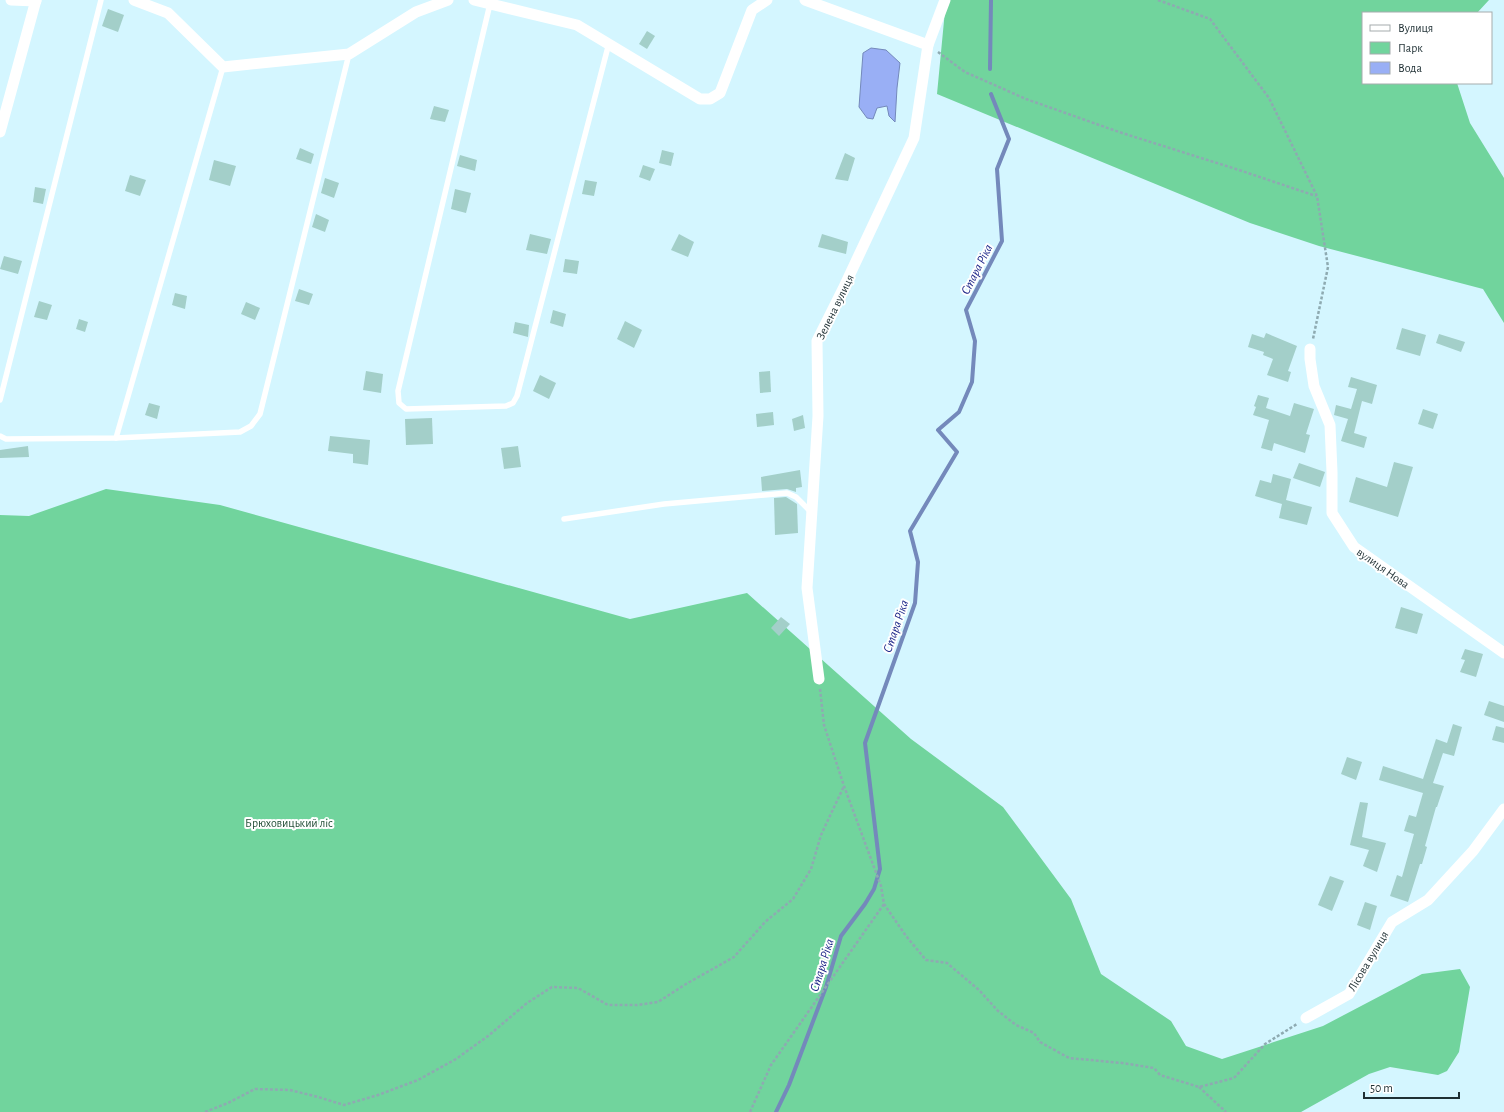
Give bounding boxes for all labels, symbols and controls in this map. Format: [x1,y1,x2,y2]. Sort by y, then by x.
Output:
legend [1362,12,1492,84]
text: Вулиця [1398,22,1433,35]
text: Парк [1398,42,1423,54]
text: Вода [1398,62,1422,74]
water label: Стара Ріка [959,242,996,297]
street label: Зелена вулиця [814,273,857,342]
street label: вулиця Нова [1354,546,1412,592]
water label: Стара Ріка [881,598,912,654]
park label: Брюховицький ліс [245,817,333,829]
street label: Лісова вулиця [1345,929,1391,994]
water label: Стара Ріка [808,937,837,993]
scale bar [1364,1074,1459,1100]
text: 50 m [1370,1082,1393,1094]

